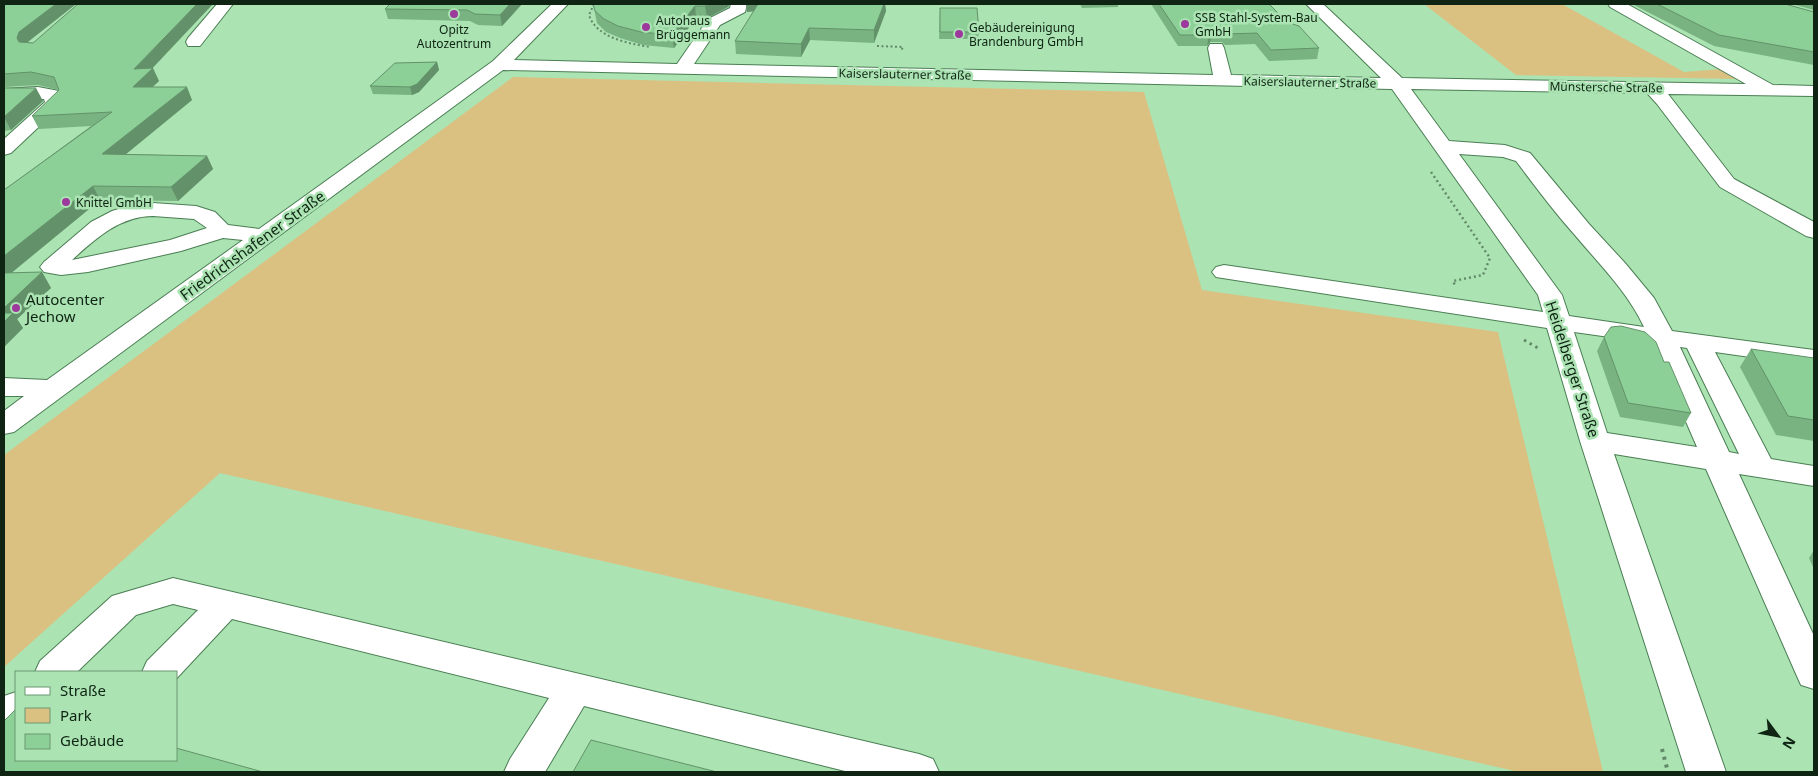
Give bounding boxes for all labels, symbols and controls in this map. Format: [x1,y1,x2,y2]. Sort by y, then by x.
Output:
marker: Opitz Autozentrum [448,8,460,20]
place label: SSB Stahl-System-Bau GmbH [1195,9,1318,40]
place label: Autohaus Brüggemann [656,12,731,43]
marker: SSB Stahl-System-Bau GmbH [1179,18,1191,30]
place label: Gebäudereinigung Brandenburg GmbH [969,19,1084,50]
place label: Opitz Autozentrum [417,21,491,52]
marker: Autohaus Brüggemann [640,21,652,33]
marker: Gebäudereinigung Brandenburg GmbH [953,28,965,40]
street label: Kaiserslauterner Straße [838,64,972,84]
street label: Kaiserslauterner Straße [1243,72,1377,92]
street label: Münstersche Straße [1549,78,1663,96]
street label: Friedrichshafener Straße [176,186,328,304]
place label: Knittel GmbH [76,194,152,211]
marker: Knittel GmbH [60,196,72,208]
place label: Autocenter Jechow [24,289,104,326]
street label: Heidelberger Straße [1541,298,1605,440]
marker: Autocenter Jechow [10,302,22,314]
legend [15,671,178,761]
text: Straße [60,680,106,700]
text: Park [60,705,92,725]
north arrow [1753,711,1803,761]
text: Gebäude [60,730,124,750]
text: N [1778,733,1801,753]

